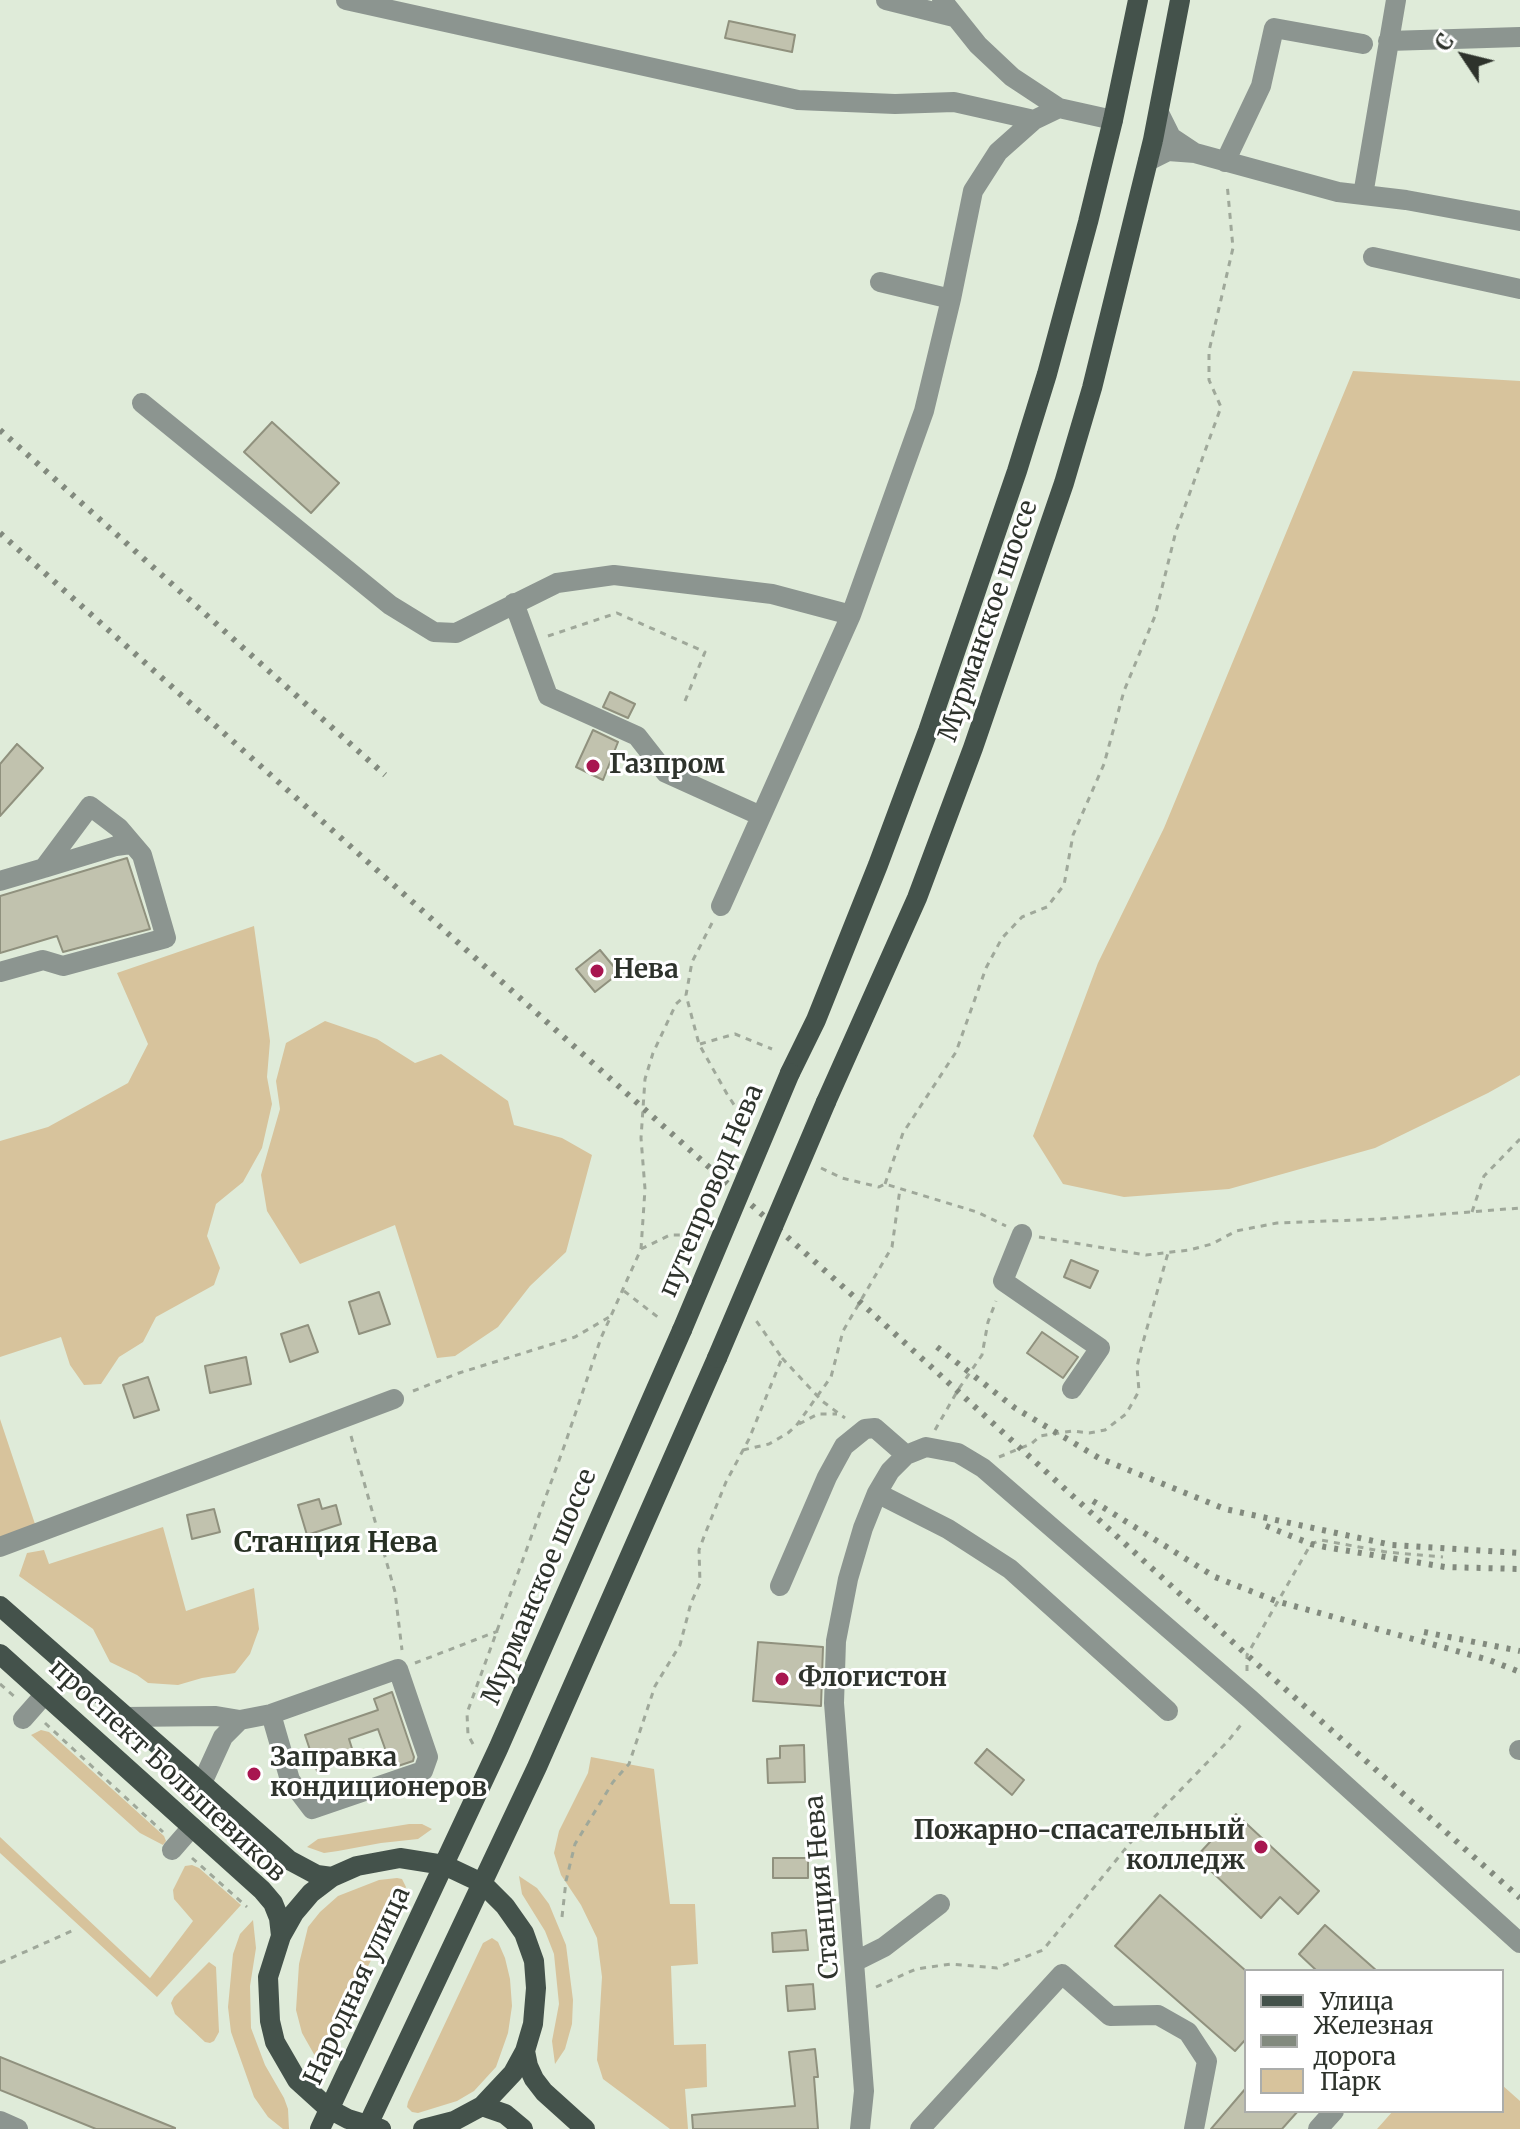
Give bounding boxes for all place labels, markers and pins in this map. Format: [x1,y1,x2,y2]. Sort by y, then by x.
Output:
place label: Газпром [609,750,725,782]
marker: Газпром [584,757,602,775]
place label: Нева [613,955,679,987]
marker: Нева [588,962,606,980]
place label: Флогистон [798,1663,947,1695]
marker: Флогистон [773,1670,791,1688]
place label: Заправка кондиционеров [270,1743,487,1804]
marker: Заправка кондиционеров [245,1765,263,1783]
place label: Пожарно-спасательный колледж [913,1816,1245,1878]
marker: Пожарно-спасательный колледж [1252,1838,1270,1856]

